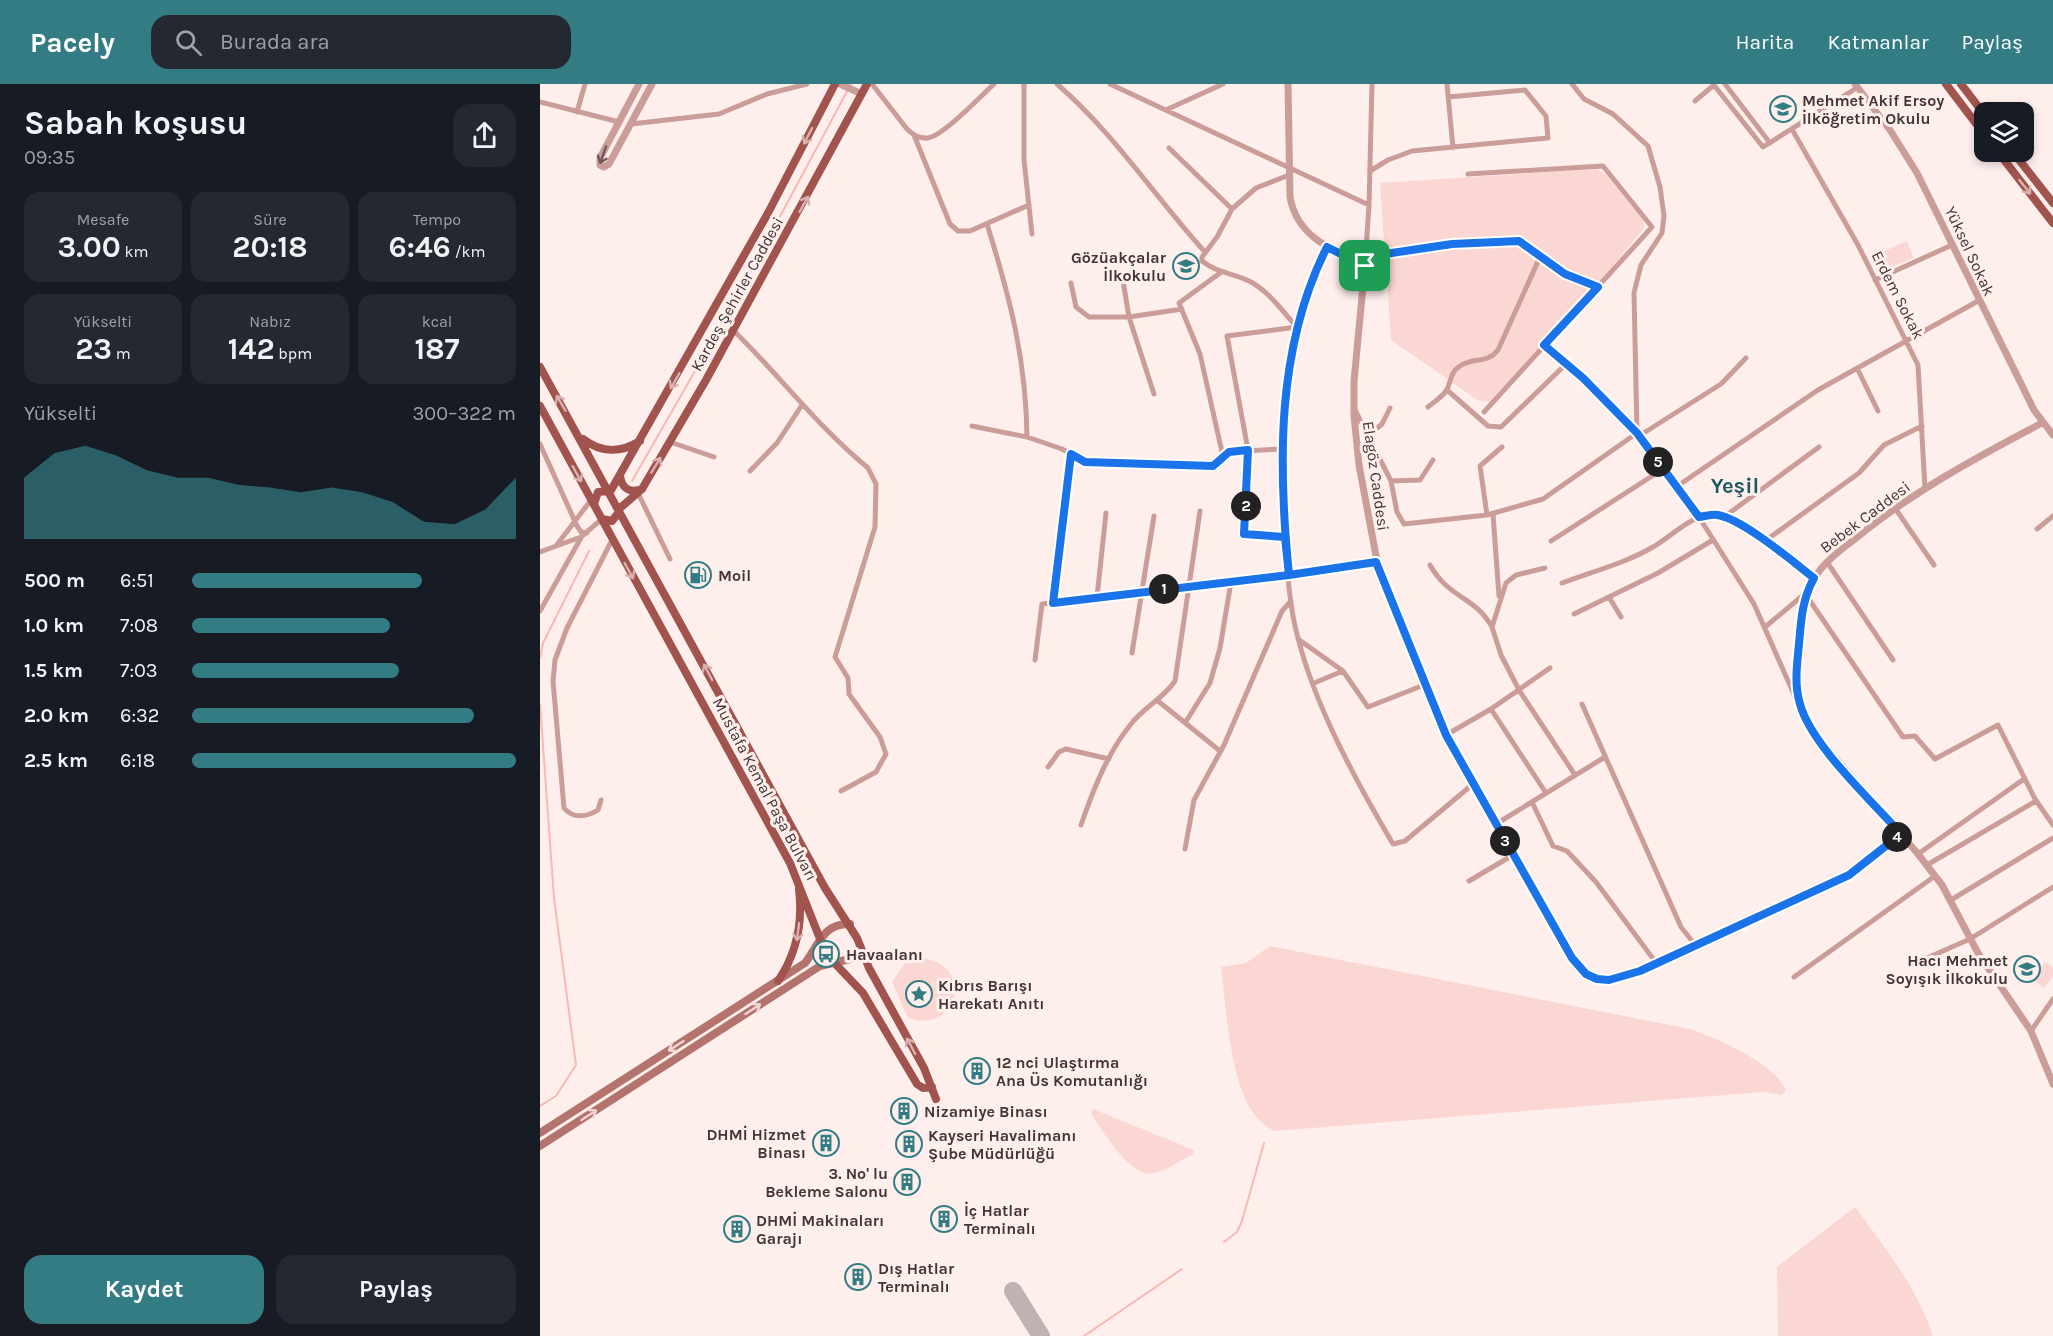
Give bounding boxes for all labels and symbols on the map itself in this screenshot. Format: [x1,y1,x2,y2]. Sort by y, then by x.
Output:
place label: Mehmet Akif Ersoy İlköğretim Okulu [1802,91,1944,128]
school or university icon: Mehmet Akif Ersoy İlköğretim Okulu [1768,94,1798,124]
one-way arrow [802,126,813,144]
one-way arrow [597,145,608,163]
one-way arrow [2019,179,2032,195]
one-way arrow [798,196,810,213]
street label: Yüksel Sokak [1941,203,1999,299]
street label: Kardeş Şehirler Caddesi [687,213,787,375]
pin [1339,240,1390,291]
place label: Gözüakçalar İlkokulu [1071,248,1167,285]
street label: Erdem Sokak [1868,248,1928,342]
school or university icon: Gözüakçalar İlkokulu [1171,251,1201,281]
one-way arrow [669,372,681,389]
one-way arrow [554,395,566,412]
street label: Elagöz Caddesi [1359,420,1393,532]
pin: 5 [1643,447,1673,477]
one-way arrow [650,457,662,474]
one-way arrow [572,464,583,482]
district label: Yeşil [1711,473,1759,499]
street label: Bebek Caddesi [1816,477,1914,557]
pin: 2 [1231,491,1261,521]
fuel station icon: Moil [683,560,713,590]
one-way arrow [623,562,635,579]
place label: Moil [718,566,751,585]
pin: 1 [1149,574,1179,604]
one-way arrow [702,664,714,681]
street label: Mustafa Kemal Paşa Bulvarı [709,694,821,884]
pin: 4 [1882,822,1912,852]
pin: 3 [1490,826,1520,856]
one-way arrow [792,922,803,942]
bus stop icon: Havaalanı [811,939,841,969]
place label: Havaalanı [846,945,923,964]
place label: Hacı Mehmet Soyışık İlkokulu [1886,951,2008,988]
school or university icon: Hacı Mehmet Soyışık İlkokulu [2012,954,2042,984]
place label: Kıbrıs Barışı Harekatı Anıtı [938,976,1045,1013]
place icon: Kıbrıs Barışı Harekatı Anıtı [904,979,934,1009]
one-way arrow [744,1003,761,1015]
one-way arrow [905,1038,917,1055]
one-way arrow [668,1040,684,1052]
place label: 12 nci Ulaştırma Ana Üs Komutanlığı [996,1053,1148,1090]
building icon: 12 nci Ulaştırma Ana Üs Komutanlığı [962,1056,992,1086]
building icon: Nizamiye Binası [889,1096,919,1126]
place label: Nizamiye Binası [924,1102,1048,1121]
one-way arrow [580,1108,597,1120]
place label: DHMİ Hizmet Binası [706,1125,806,1162]
place label: Kayseri Havalimanı Şube Müdürlüğü [928,1126,1077,1163]
building icon: DHMİ Hizmet Binası [811,1128,841,1158]
building icon: Kayseri Havalimanı Şube Müdürlüğü [894,1129,924,1159]
place label: 3. No' lu Bekleme Salonu [765,1164,888,1201]
building icon: 3. No' lu Bekleme Salonu [892,1167,922,1197]
place label: İç Hatlar Terminalı [964,1201,1036,1238]
building icon: İç Hatlar Terminalı [929,1204,959,1234]
place label: DHMİ Makinaları Garajı [756,1211,884,1248]
building icon: DHMİ Makinaları Garajı [722,1214,752,1244]
place label: Dış Hatlar Terminalı [878,1259,955,1296]
building icon: Dış Hatlar Terminalı [843,1262,873,1292]

